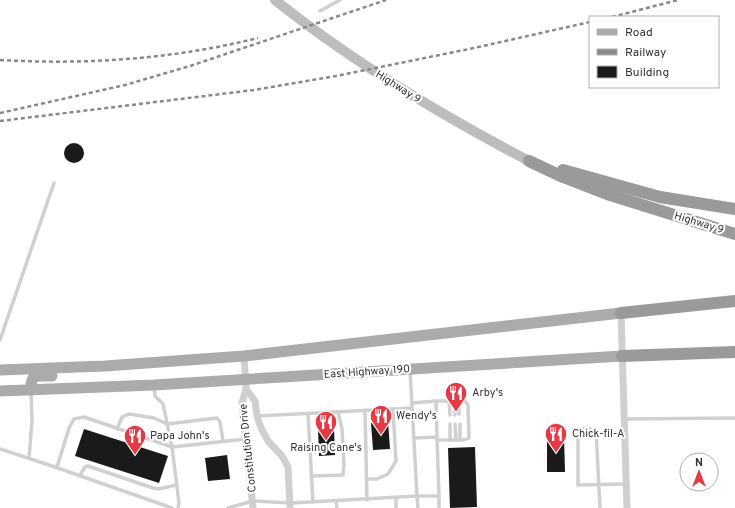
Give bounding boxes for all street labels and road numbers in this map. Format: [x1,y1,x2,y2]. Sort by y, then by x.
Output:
street label: Highway 9 [373,67,423,107]
street label: Highway 9 [672,209,726,237]
street label: East Highway 190 [323,362,411,382]
street label: Constitution Drive [236,403,260,493]

